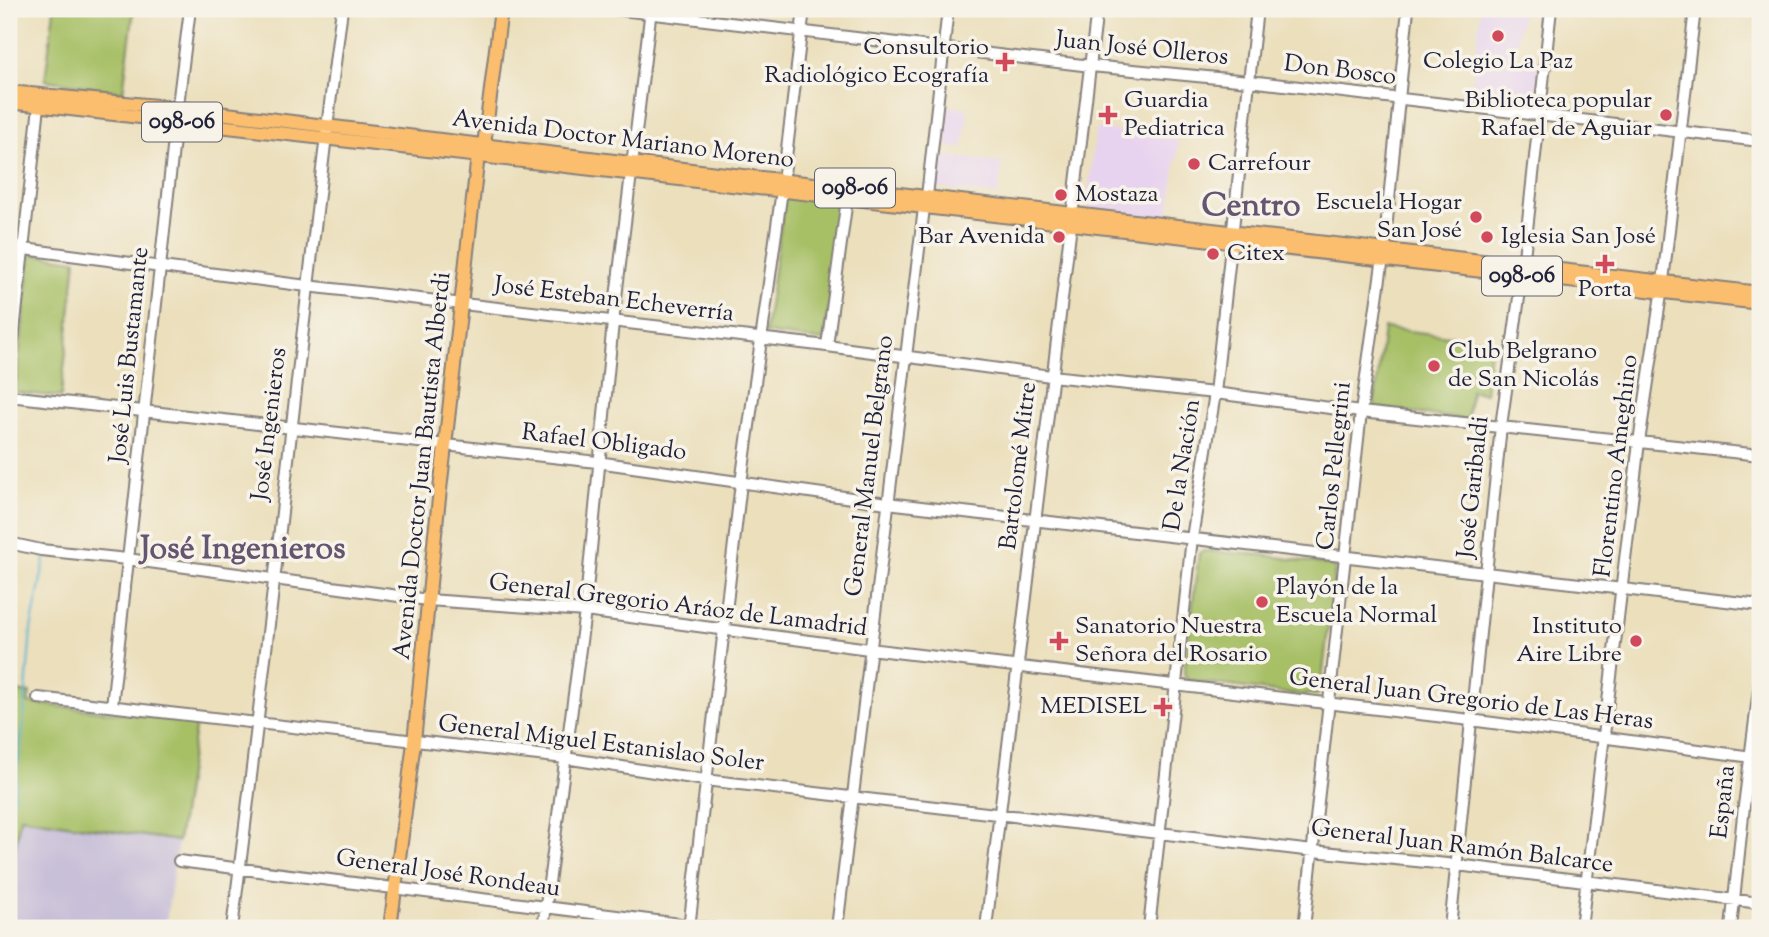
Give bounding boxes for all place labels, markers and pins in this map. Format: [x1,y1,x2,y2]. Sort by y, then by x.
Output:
marker: Colegio La Paz [1490,28,1506,44]
place label: Consultorio Radiológico Ecografía [764,31,989,93]
place label: Colegio La Paz [1423,45,1573,79]
marker: Consultorio Radiológico Ecografía [995,52,1015,72]
place label: Guardia Pediatrica [1124,84,1225,146]
place label: Biblioteca popular Rafael de Aguiar [1465,84,1652,146]
marker: Guardia Pediatrica [1098,105,1118,125]
marker: Biblioteca popular Rafael de Aguiar [1658,107,1674,123]
place label: Carrefour [1208,147,1311,181]
marker: Carrefour [1186,156,1202,172]
place label: Mostaza [1075,178,1159,212]
place label: Escuela Hogar San José [1316,186,1462,248]
marker: Mostaza [1053,187,1069,203]
marker: Escuela Hogar San José [1468,209,1484,225]
place label: Bar Avenida [918,220,1045,254]
place label: Iglesia San José [1501,220,1656,254]
marker: Bar Avenida [1051,229,1067,245]
marker: Iglesia San José [1479,229,1495,245]
place label: Citex [1227,237,1285,271]
marker: Citex [1205,246,1221,262]
marker: Porta [1597,256,1613,272]
place label: Porta [1578,273,1632,307]
place label: Club Belgrano de San Nicolás [1448,335,1599,397]
marker: Club Belgrano de San Nicolás [1426,358,1442,374]
place label: Playón de la Escuela Normal [1276,571,1437,633]
marker: Playón de la Escuela Normal [1254,594,1270,610]
place label: Sanatorio Nuestra Señora del Rosario [1075,610,1268,672]
place label: Instituto Aire Libre [1516,610,1622,672]
marker: Sanatorio Nuestra Señora del Rosario [1049,631,1069,651]
marker: Instituto Aire Libre [1628,633,1644,649]
place label: MEDISEL [1040,690,1147,724]
marker: MEDISEL [1153,697,1173,717]

